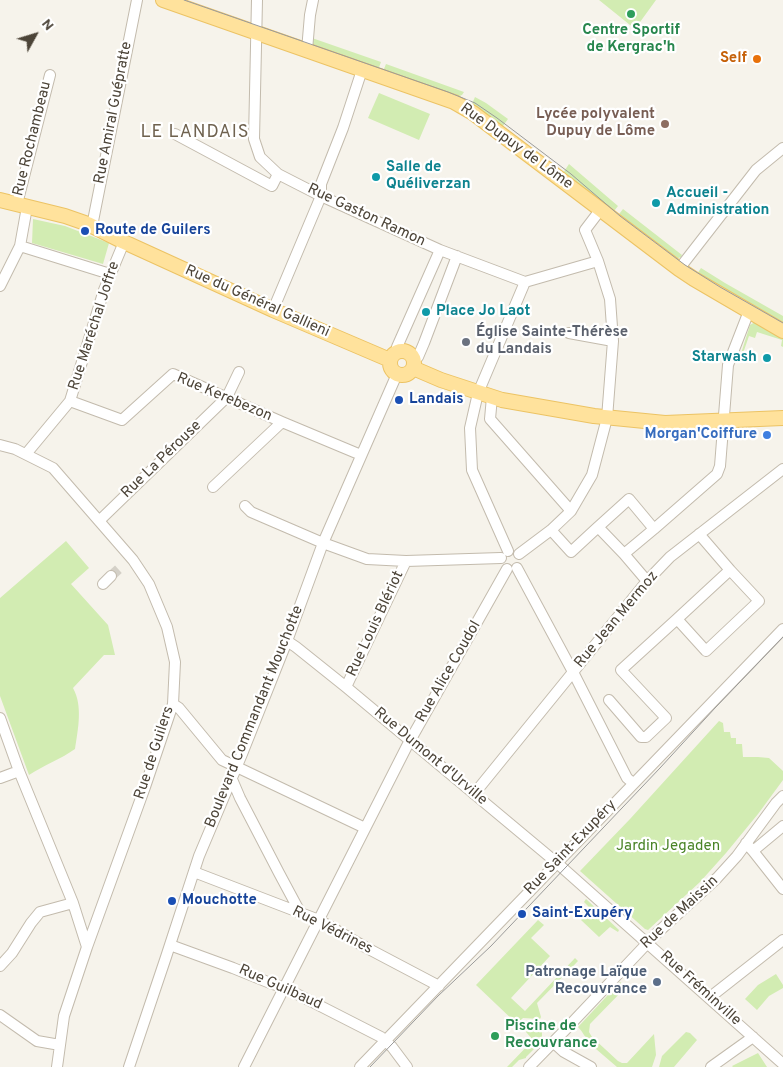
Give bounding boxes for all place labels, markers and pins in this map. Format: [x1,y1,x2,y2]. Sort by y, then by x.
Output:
marker: Centre Sportif de Kergrac'h [625,8,637,20]
place label: Centre Sportif de Kergrac'h [582,22,680,57]
place label: Self [720,50,747,68]
marker: Self [751,53,763,65]
place label: Lycée polyvalent Dupuy de Lôme [536,106,655,141]
marker: Lycée polyvalent Dupuy de Lôme [659,118,671,130]
place label: Salle de Quéliverzan [386,159,471,194]
marker: Salle de Quéliverzan [370,171,382,183]
place label: Accueil - Administration [666,185,769,220]
marker: Accueil - Administration [650,197,662,209]
place label: Route de Guilers [95,222,211,240]
marker: Route de Guilers [79,225,91,237]
place label: Place Jo Laot [436,303,530,321]
marker: Place Jo Laot [420,306,432,318]
place label: Église Sainte-Thérèse du Landais [476,324,628,359]
marker: Église Sainte-Thérèse du Landais [460,336,472,348]
place label: Starwash [692,349,757,367]
marker: Starwash [761,352,773,364]
place label: Landais [409,391,464,409]
marker: Landais [393,394,405,406]
place label: Morgan'Coiffure [645,426,757,444]
marker: Morgan'Coiffure [761,429,773,441]
place label: Mouchotte [182,892,257,910]
marker: Mouchotte [166,895,178,907]
place label: Saint-Exupéry [532,905,632,923]
marker: Saint-Exupéry [516,908,528,920]
place label: Patronage Laïque Recouvrance [525,964,647,999]
marker: Patronage Laïque Recouvrance [651,976,663,988]
place label: Piscine de Recouvrance [505,1018,597,1053]
marker: Piscine de Recouvrance [489,1030,501,1042]

